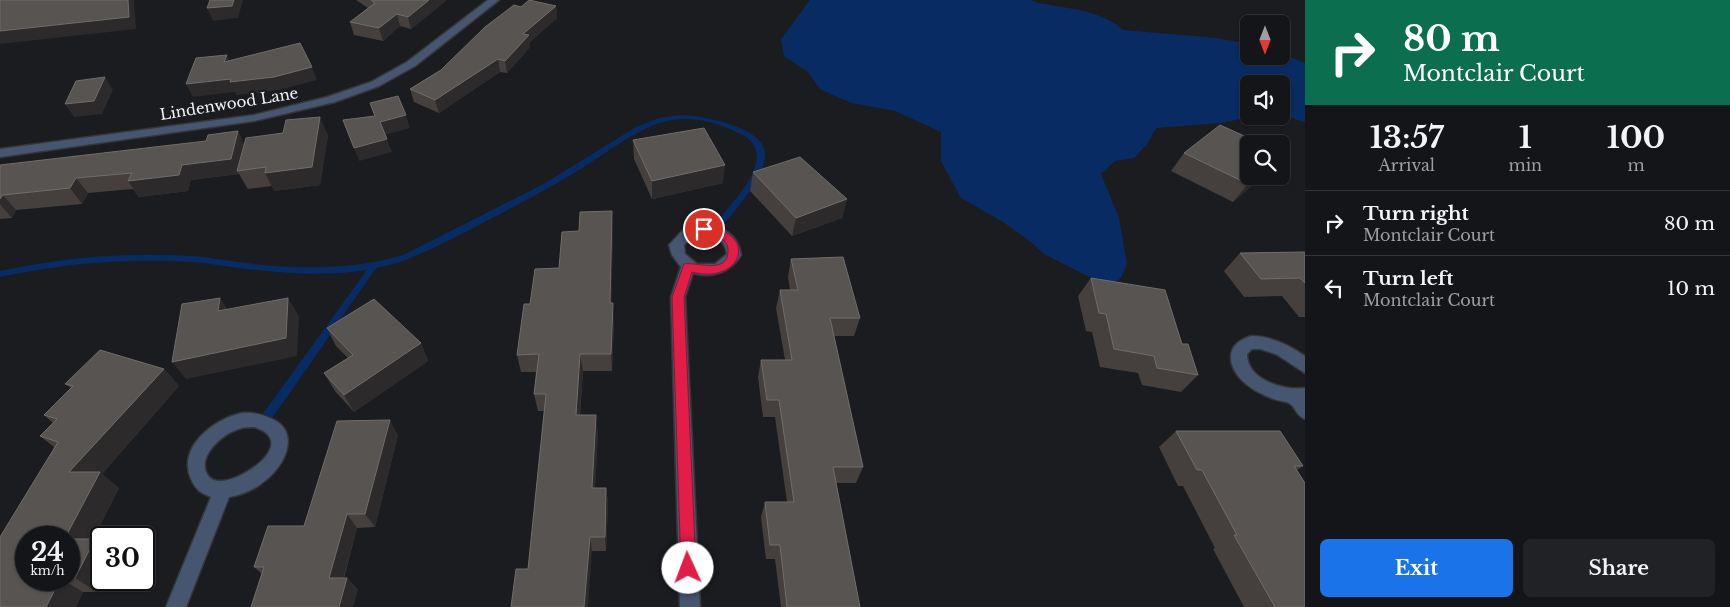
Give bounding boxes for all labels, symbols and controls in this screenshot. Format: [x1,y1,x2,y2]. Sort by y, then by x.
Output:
north arrow [1240,15,1290,65]
map controls [1240,15,1290,185]
text: 80 m [1403,17,1500,60]
icon: right [1320,20,1385,85]
text: Montclair Court [1403,60,1585,87]
button: sound [1240,75,1290,125]
street label: Lindenwood Lane [158,83,299,124]
text: 13:57 [1370,119,1444,156]
text: 1 [1519,119,1532,156]
text: 100 [1607,119,1665,156]
button: search [1240,135,1290,185]
text: Arrival [1378,155,1435,175]
text: min [1508,155,1542,175]
text: m [1627,155,1645,175]
text: Turn right [1363,202,1469,225]
pin [683,208,725,250]
icon: right [1320,209,1348,237]
text: 80 m [1664,212,1715,235]
icon: arrive [690,215,718,243]
text: Montclair Court [1363,225,1495,245]
text: Turn left [1363,267,1454,290]
icon: left [1320,274,1348,302]
text: 10 m [1667,277,1715,300]
text: Montclair Court [1363,290,1495,310]
speed limit sign: 30 [90,526,155,591]
text: 24 [31,537,64,568]
button: Exit [1320,539,1513,597]
button: Share [1523,539,1715,597]
position arrow [661,541,713,593]
text: km/h [30,563,65,578]

